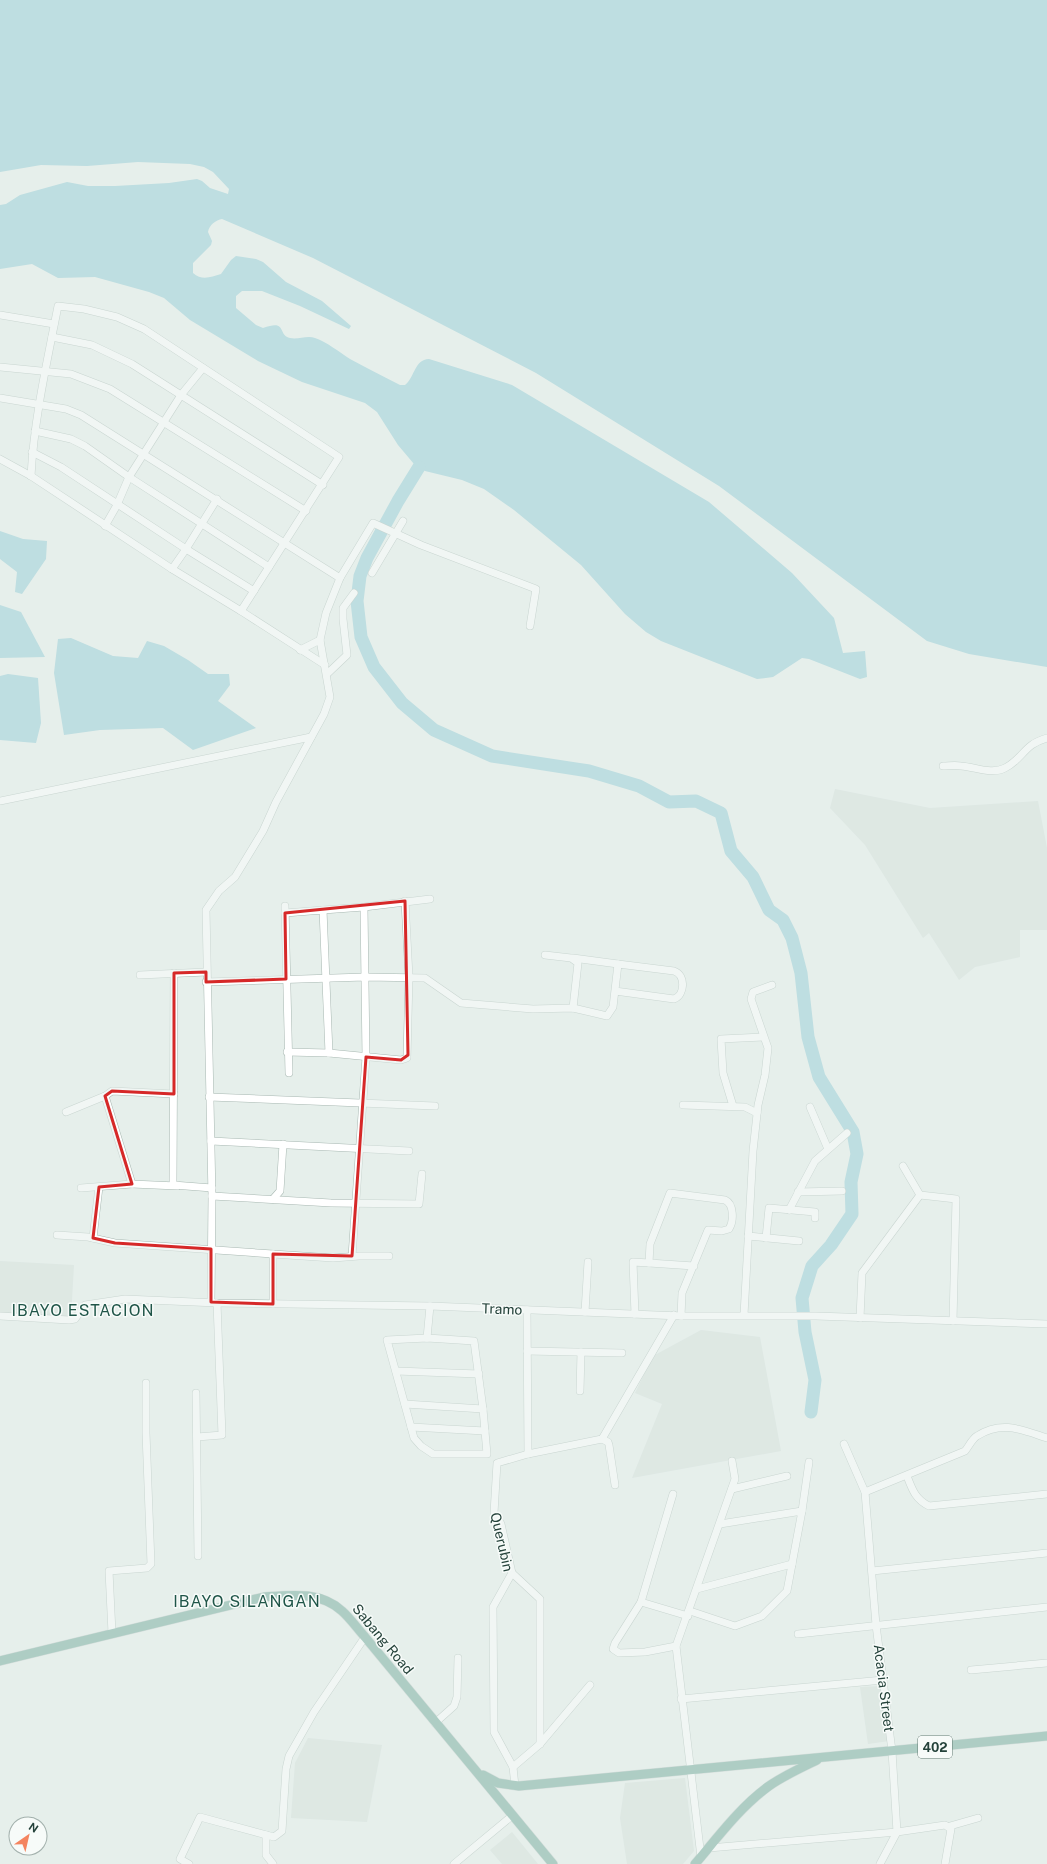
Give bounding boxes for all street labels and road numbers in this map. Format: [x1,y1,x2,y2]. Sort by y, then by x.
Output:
street label: Tramo [481,1300,523,1318]
street label: Querubin [487,1511,517,1573]
street label: Sabang Road [349,1601,417,1677]
street label: Acacia Street [871,1643,897,1733]
road number: 402 [918,1736,952,1758]

